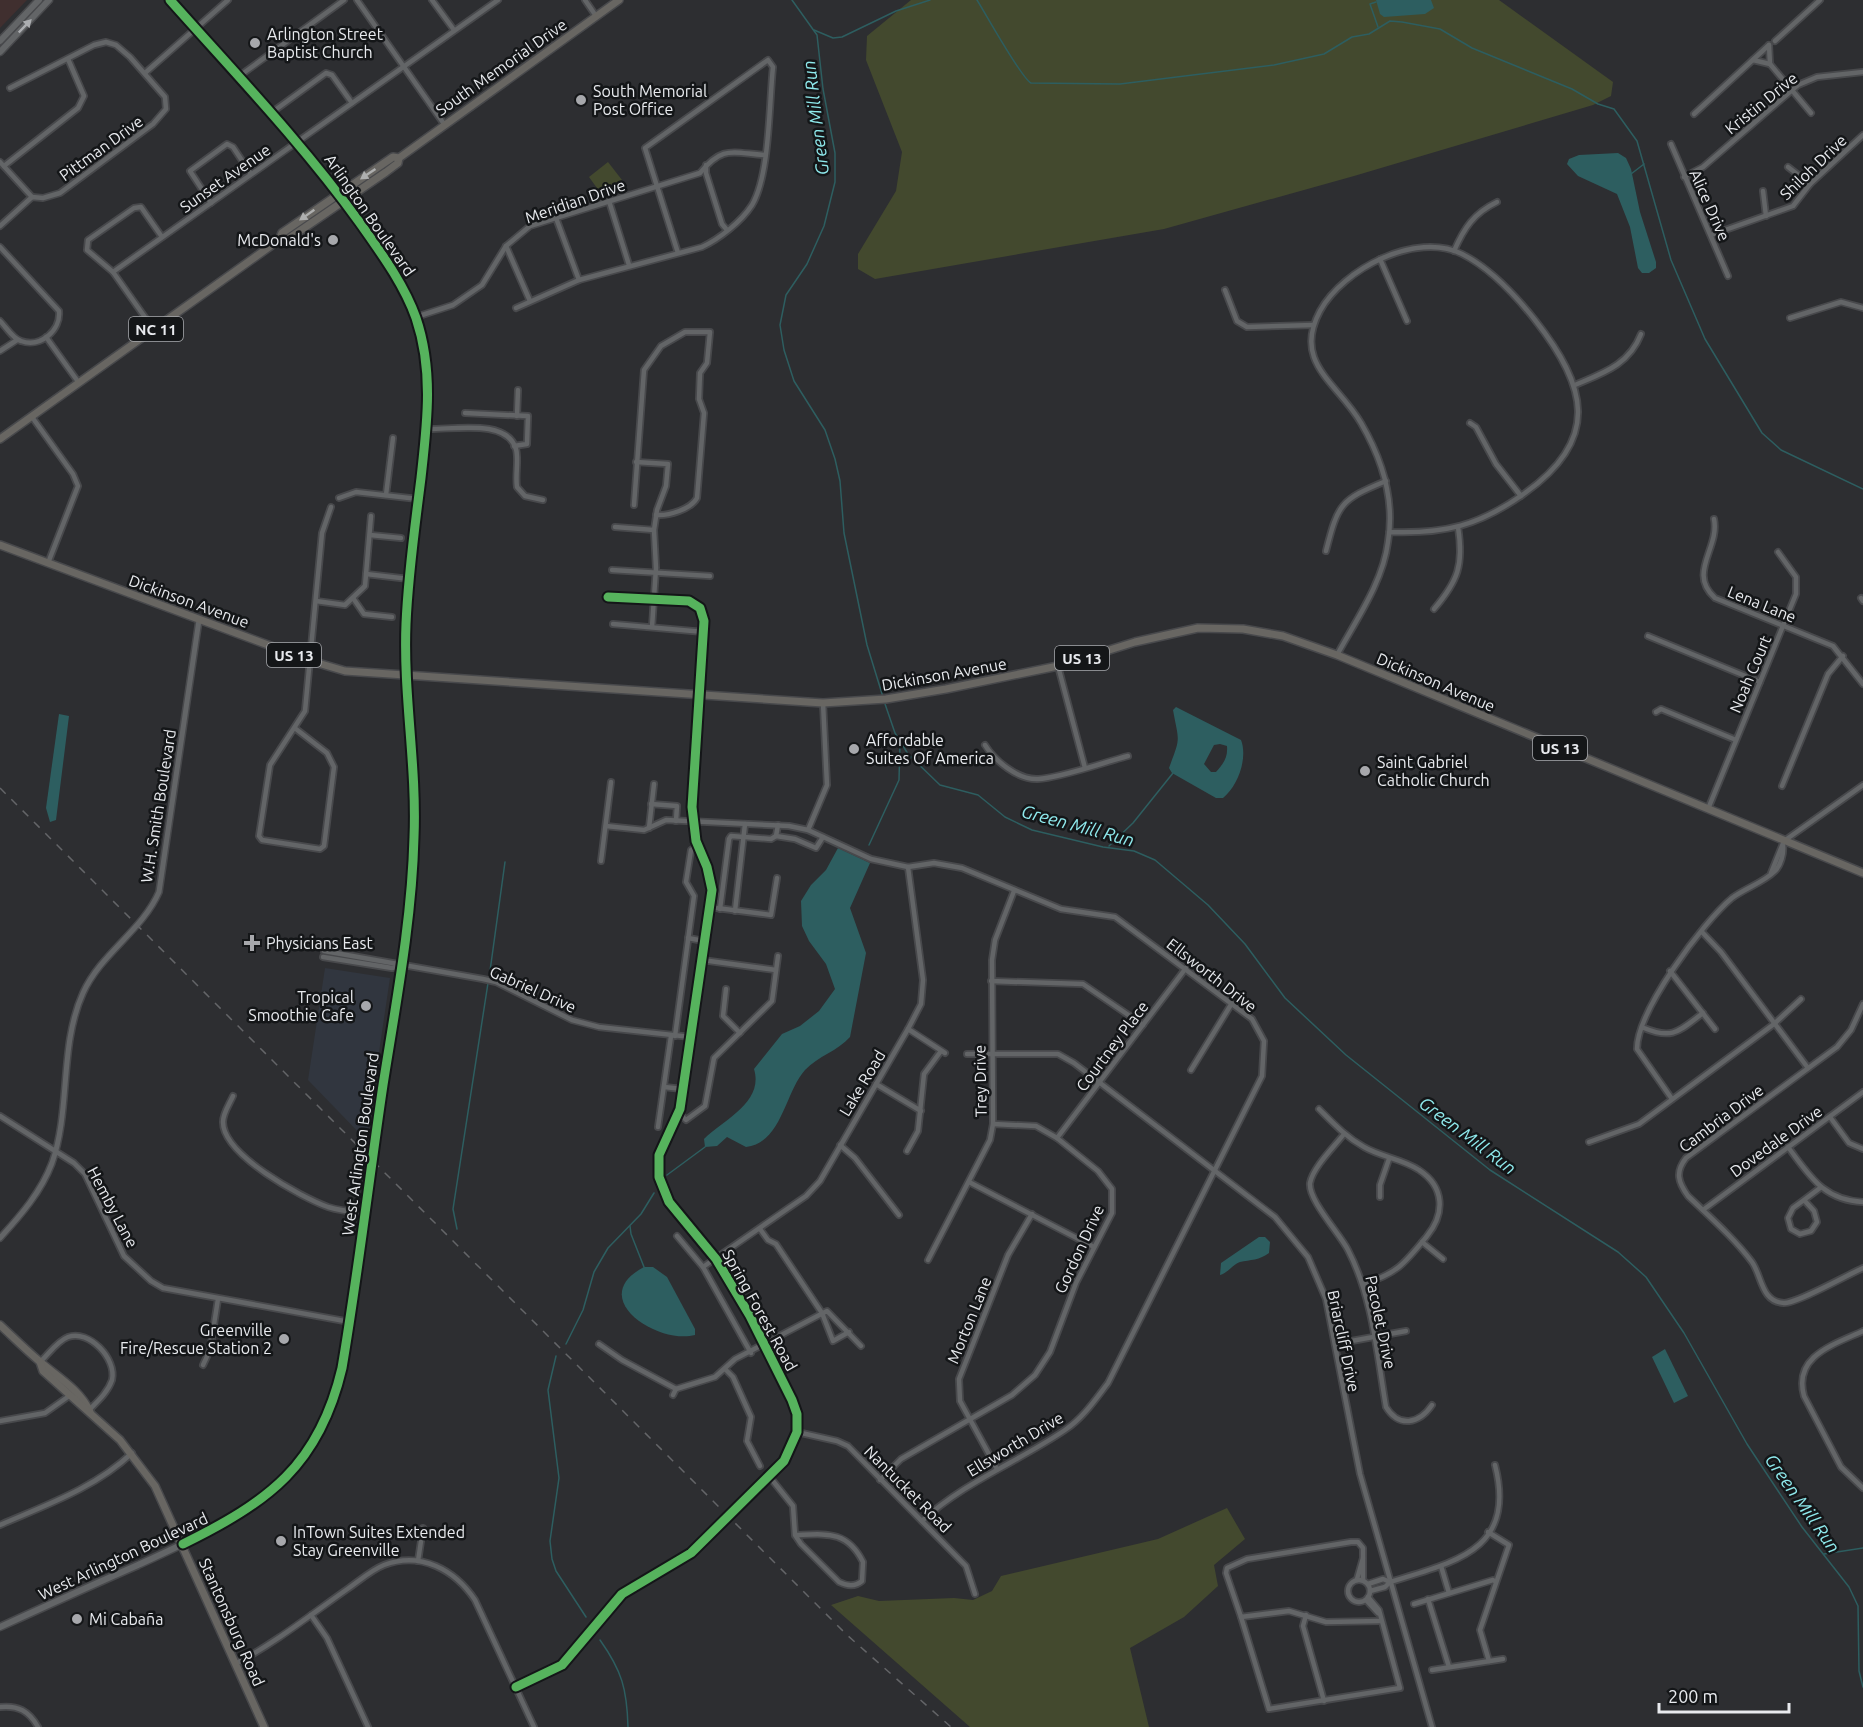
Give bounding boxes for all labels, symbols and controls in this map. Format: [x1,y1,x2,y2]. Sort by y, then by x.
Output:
street label: South Memorial Drive [432,15,570,119]
one-way arrow [17,19,31,33]
place label: Arlington Street Baptist Church [267,25,384,61]
marker: Arlington Street Baptist Church [248,36,262,50]
water label: Green Mill Run [798,59,832,177]
street label: Kristin Drive [1721,68,1801,138]
place label: South Memorial Post Office [593,82,707,118]
marker: South Memorial Post Office [574,93,588,107]
street label: Pittman Drive [56,112,146,184]
street label: Shiloh Drive [1776,131,1850,203]
street label: Sunset Avenue [176,140,274,216]
street label: Arlington Boulevard [321,151,419,279]
street label: Alice Drive [1686,167,1734,243]
one-way arrow [361,168,377,180]
street label: Meridian Drive [523,175,627,227]
one-way arrow [300,209,316,221]
place label: McDonald's [237,231,321,249]
marker: McDonald's [326,233,340,247]
road number: NC 11 [129,317,183,341]
street label: Dickinson Avenue [126,571,252,631]
street label: Lena Lane [1725,582,1799,626]
street label: Noah Court [1726,632,1775,715]
road number: US 13 [267,643,321,667]
road number: US 13 [1055,646,1109,670]
street label: Dickinson Avenue [1374,649,1498,715]
street label: Dickinson Avenue [880,654,1008,694]
street label: W.H. Smith Boulevard [137,728,179,884]
place label: Affordable Suites Of America [866,731,994,767]
road number: US 13 [1533,736,1587,760]
marker: Affordable Suites Of America [847,742,861,756]
place label: Saint Gabriel Catholic Church [1377,753,1490,789]
marker: Saint Gabriel Catholic Church [1358,764,1372,778]
water label: Green Mill Run [1019,800,1137,850]
marker: Physicians East [243,934,261,952]
place label: Physicians East [266,934,374,952]
street label: Ellsworth Drive [1163,934,1261,1016]
street label: Gabriel Drive [487,962,579,1016]
place label: Tropical Smoothie Cafe [248,988,354,1024]
street label: Courtney Place [1072,997,1152,1095]
marker: Tropical Smoothie Cafe [359,999,373,1013]
street label: Trey Drive [970,1045,990,1117]
street label: Lake Road [835,1047,889,1119]
street label: West Arlington Boulevard [338,1051,382,1237]
street label: Cambria Drive [1675,1080,1767,1156]
water label: Green Mill Run [1416,1092,1520,1178]
street label: Dovedale Drive [1726,1102,1826,1180]
street label: Hemby Lane [84,1164,142,1250]
street label: Gordon Drive [1051,1202,1107,1296]
street label: Spring Forest Road [719,1246,801,1374]
street label: Morton Lane [943,1274,995,1366]
street label: Pacolet Drive [1362,1274,1400,1370]
street label: Briarcliff Drive [1324,1288,1364,1394]
place label: Greenville Fire/Rescue Station 2 [120,1321,272,1357]
marker: Greenville Fire/Rescue Station 2 [277,1332,291,1346]
street label: Ellsworth Drive [964,1408,1066,1480]
street label: Nantucket Road [861,1442,955,1536]
water label: Green Mill Run [1762,1450,1844,1556]
street label: West Arlington Boulevard [35,1509,211,1603]
place label: InTown Suites Extended Stay Greenville [293,1523,465,1559]
marker: InTown Suites Extended Stay Greenville [274,1534,288,1548]
street label: Stantonsburg Road [196,1555,268,1689]
place label: Mi Cabaña [89,1610,163,1628]
marker: Mi Cabaña [70,1612,84,1626]
scale bar [1659,1676,1790,1714]
text: 200 m [1668,1686,1718,1706]

